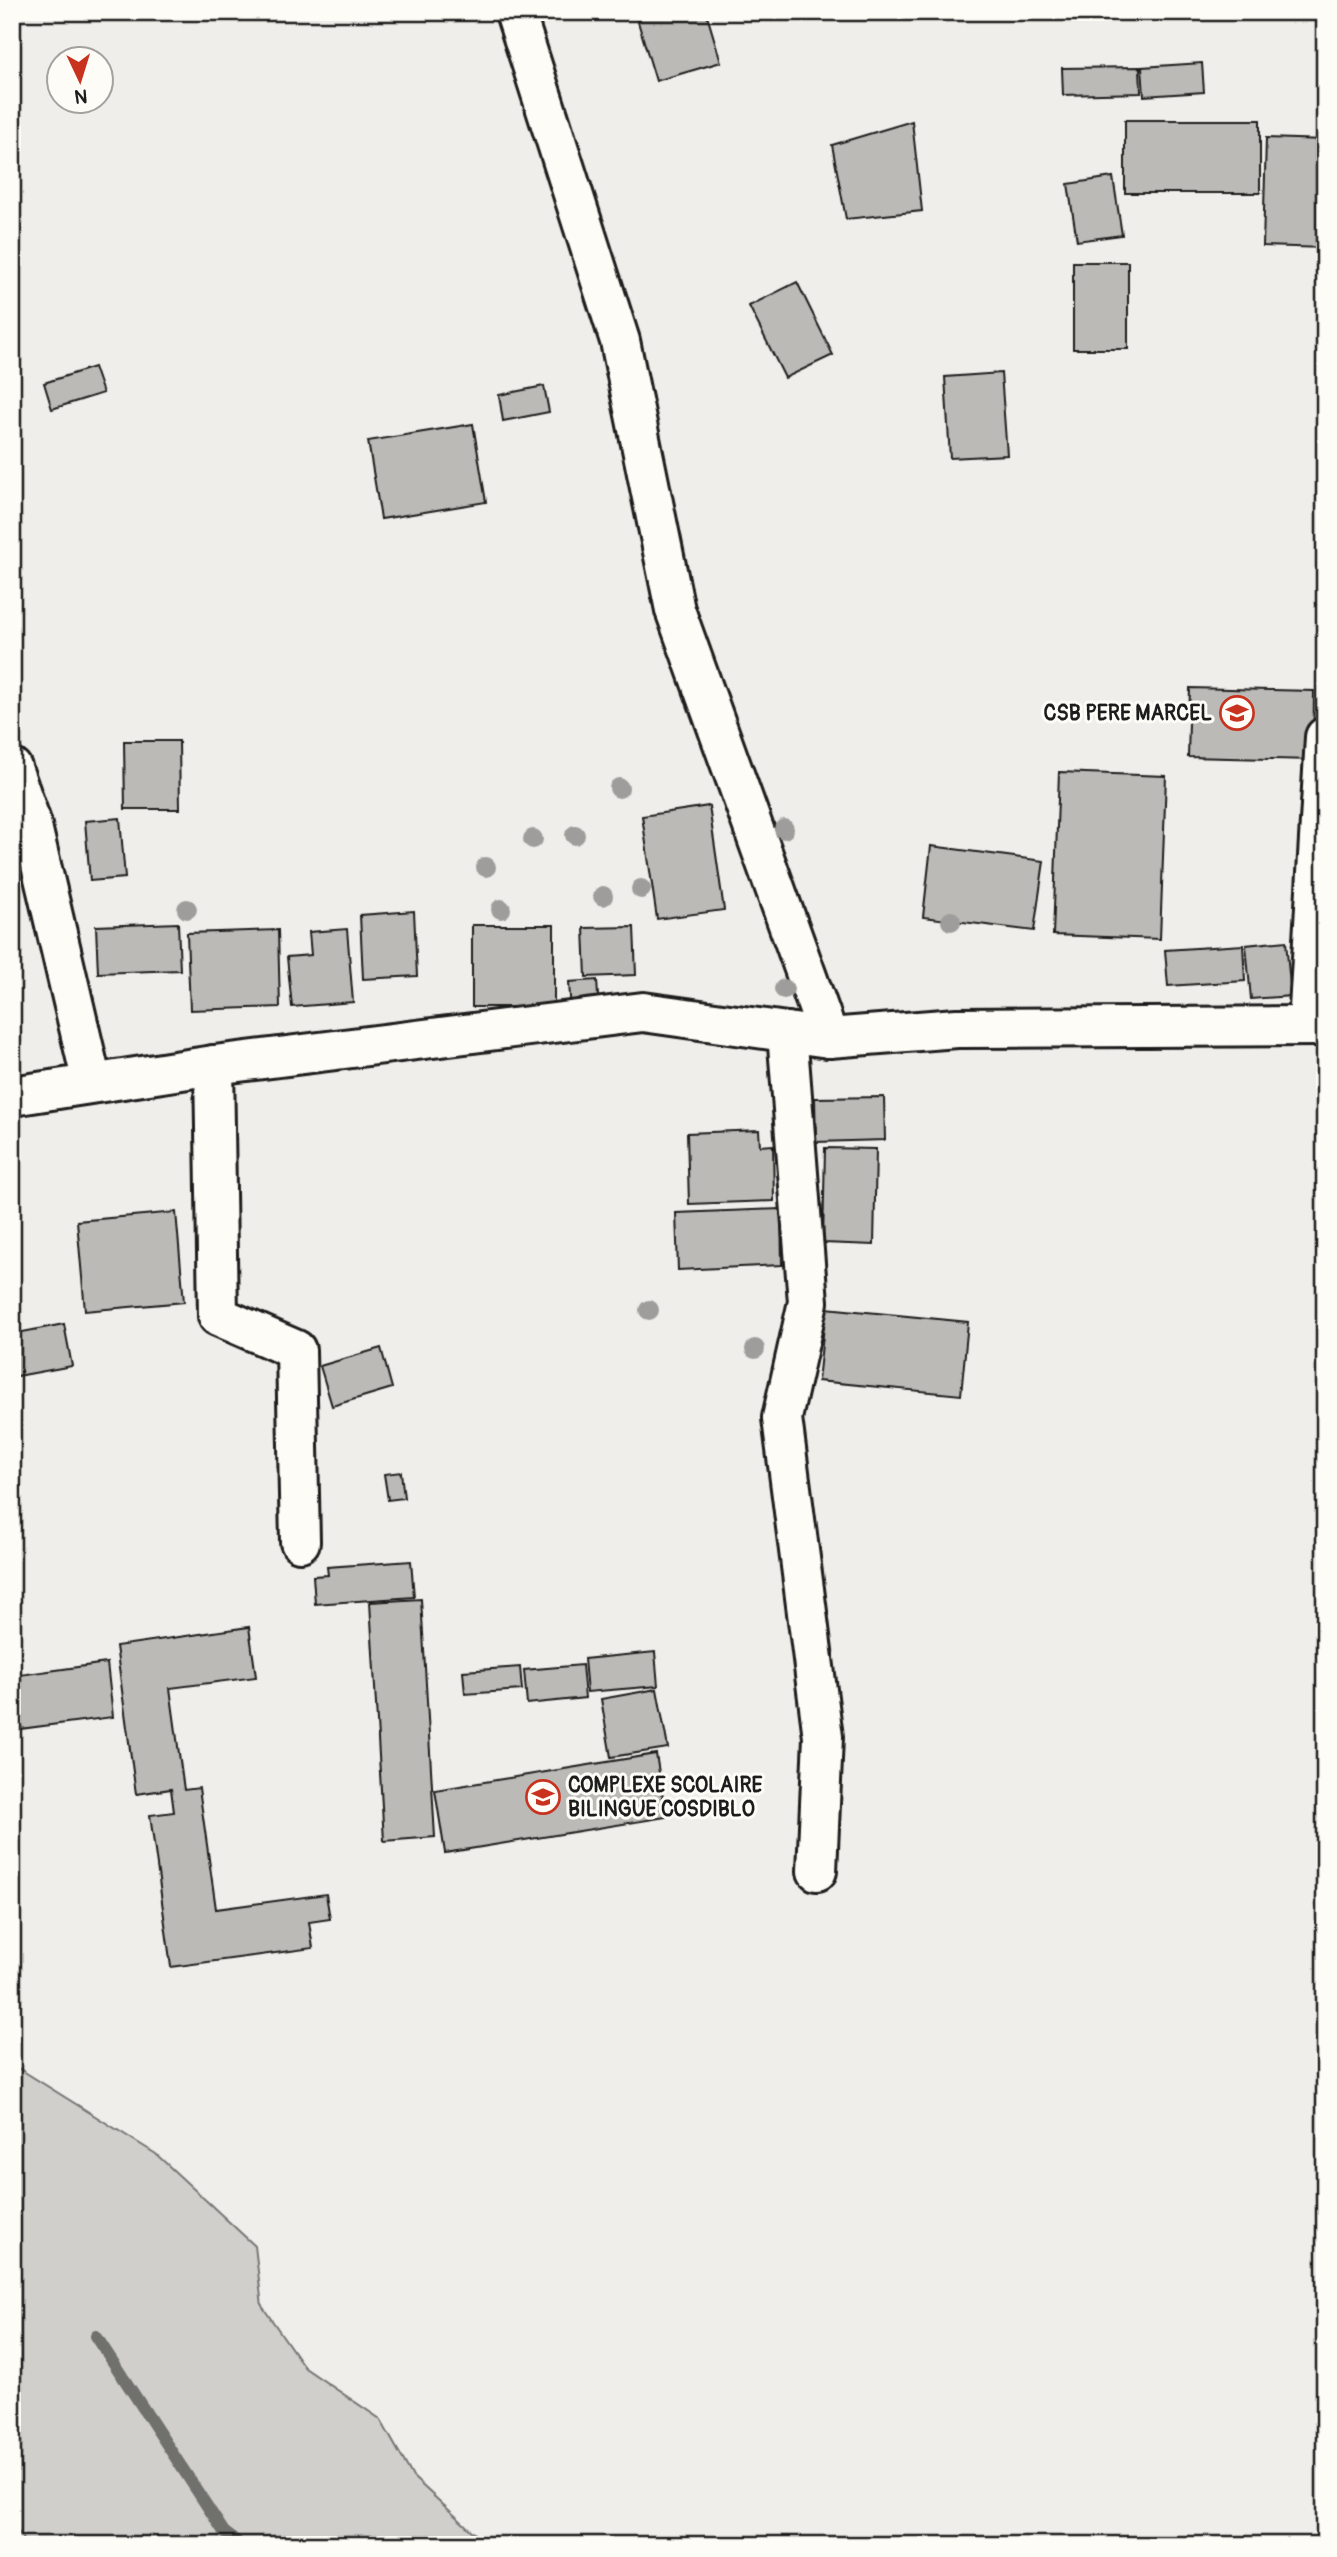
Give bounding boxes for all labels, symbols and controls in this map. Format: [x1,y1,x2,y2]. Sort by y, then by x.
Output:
north arrow [46,46,116,116]
text: N [74,84,88,108]
school or university icon: CSB PERE MARCEL [1218,694,1256,732]
place label: CSB PERE MARCEL [1044,700,1212,727]
place label: COMPLEXE SCOLAIRE BILINGUE COSDIBLO [568,1772,763,1823]
school or university icon: COMPLEXE SCOLAIRE BILINGUE COSDIBLO [524,1778,562,1816]

